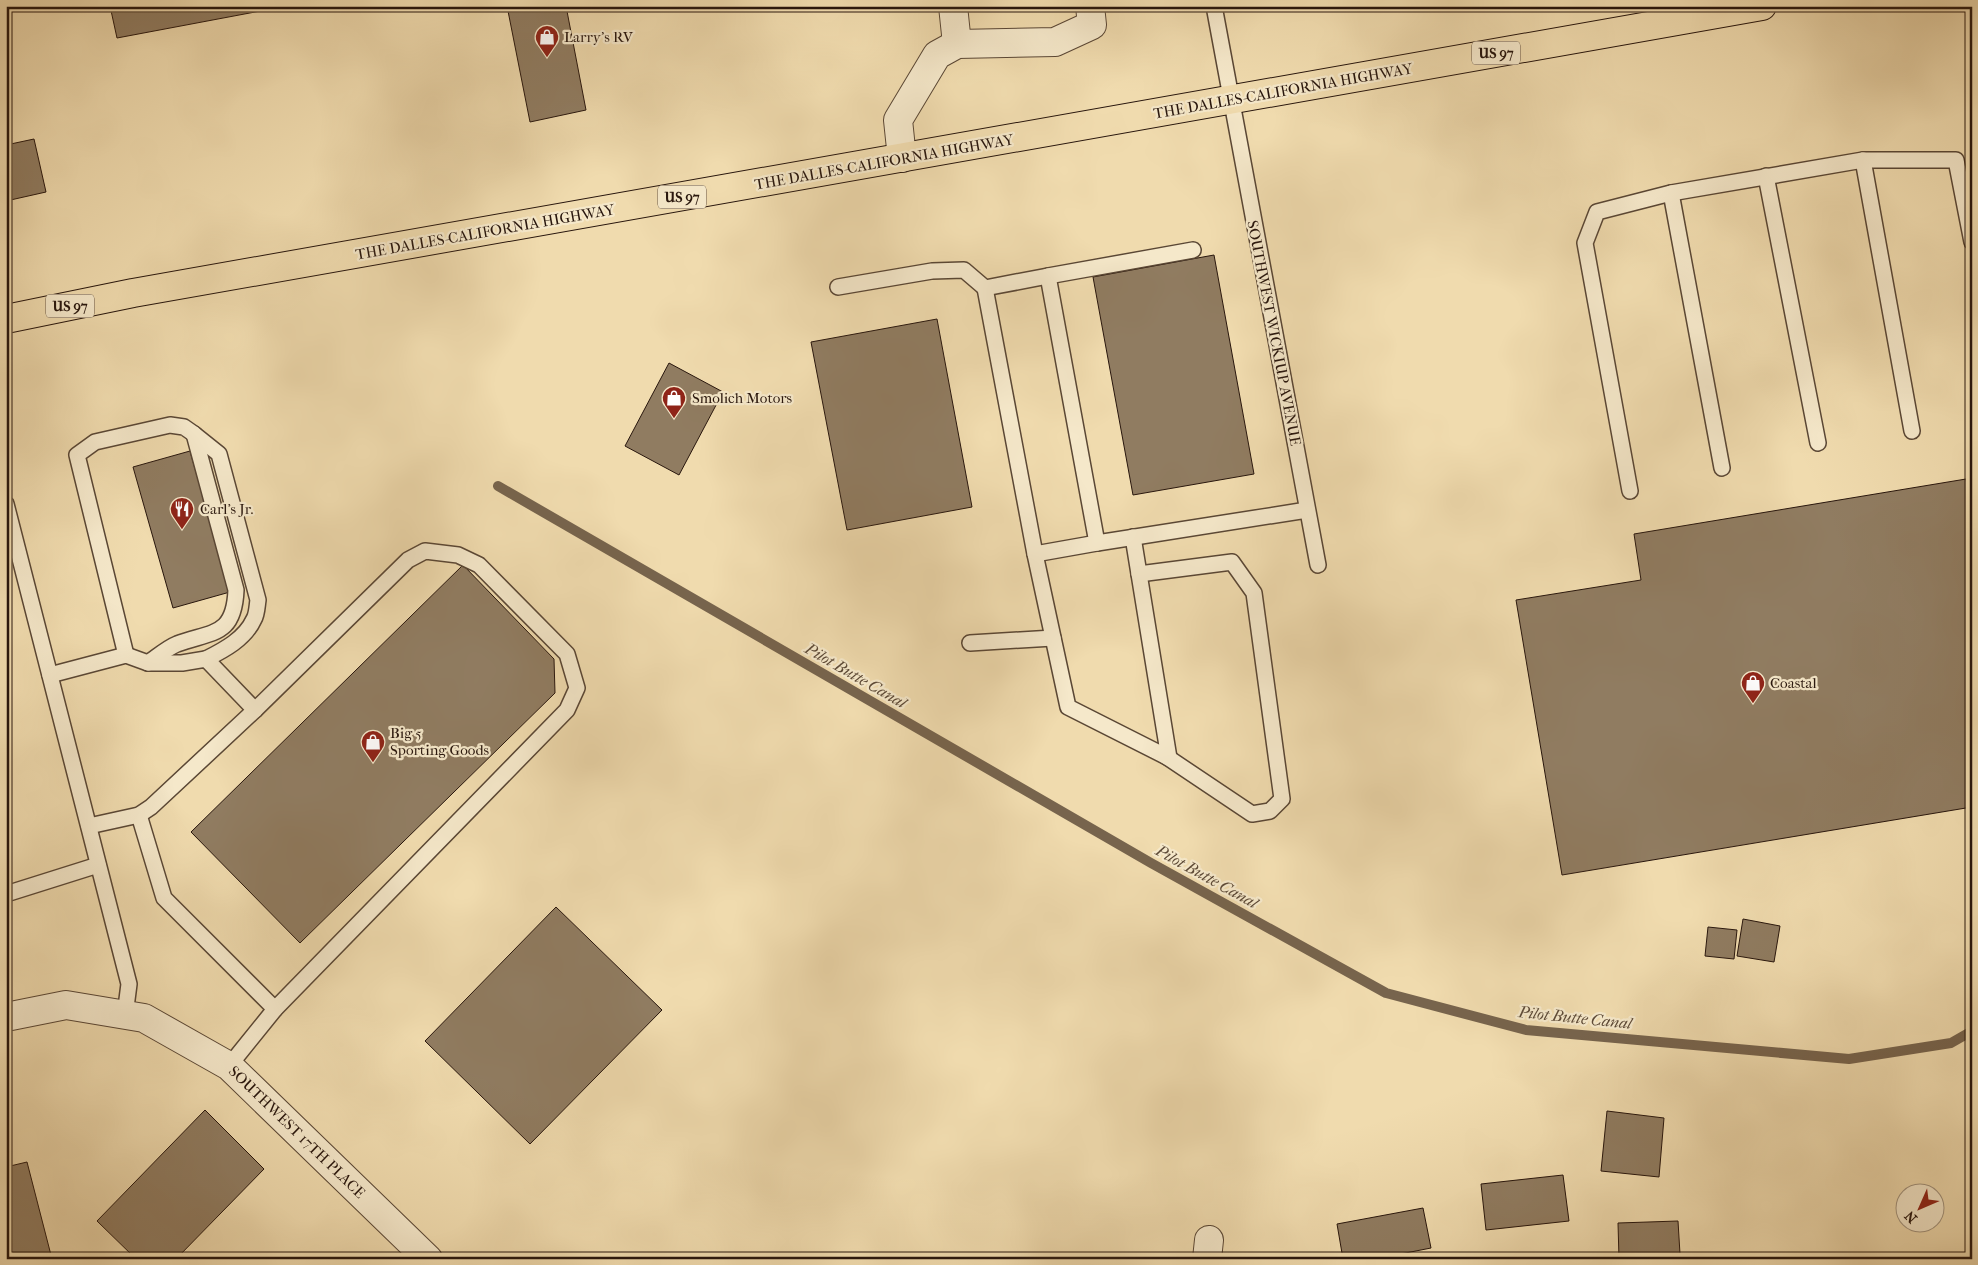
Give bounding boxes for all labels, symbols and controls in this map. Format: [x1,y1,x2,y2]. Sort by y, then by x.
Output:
shop icon: Larry's RV [534,24,560,58]
place label: Larry's RV [564,28,634,46]
road number: US 97 [1472,42,1520,64]
street label: THE DALLES-CALIFORNIA HIGHWAY [1152,59,1415,123]
street label: THE DALLES-CALIFORNIA HIGHWAY [753,130,1016,194]
road number: US 97 [658,186,706,208]
street label: THE DALLES-CALIFORNIA HIGHWAY [354,200,617,264]
street label: SOUTHWEST WICKIUP AVENUE [1243,219,1305,447]
road number: US 97 [46,294,94,318]
shop icon: Smolich Motors [661,385,687,419]
place label: Smolich Motors [692,389,793,407]
restaurant icon: Carl's Jr. [169,496,195,530]
place label: Carl's Jr. [200,500,254,518]
water label: Pilot Butte Canal [801,638,911,713]
shop icon: Coastal [1740,670,1766,704]
place label: Coastal [1770,674,1817,692]
place label: Big 5 Sporting Goods [390,724,490,759]
shop icon: Big 5 Sporting Goods [360,729,386,763]
water label: Pilot Butte Canal [1152,840,1263,913]
water label: Pilot Butte Canal [1516,1002,1635,1033]
street label: SOUTHWEST 17TH PLACE [225,1062,369,1202]
north arrow [1896,1182,1946,1232]
text: N [1901,1207,1921,1227]

